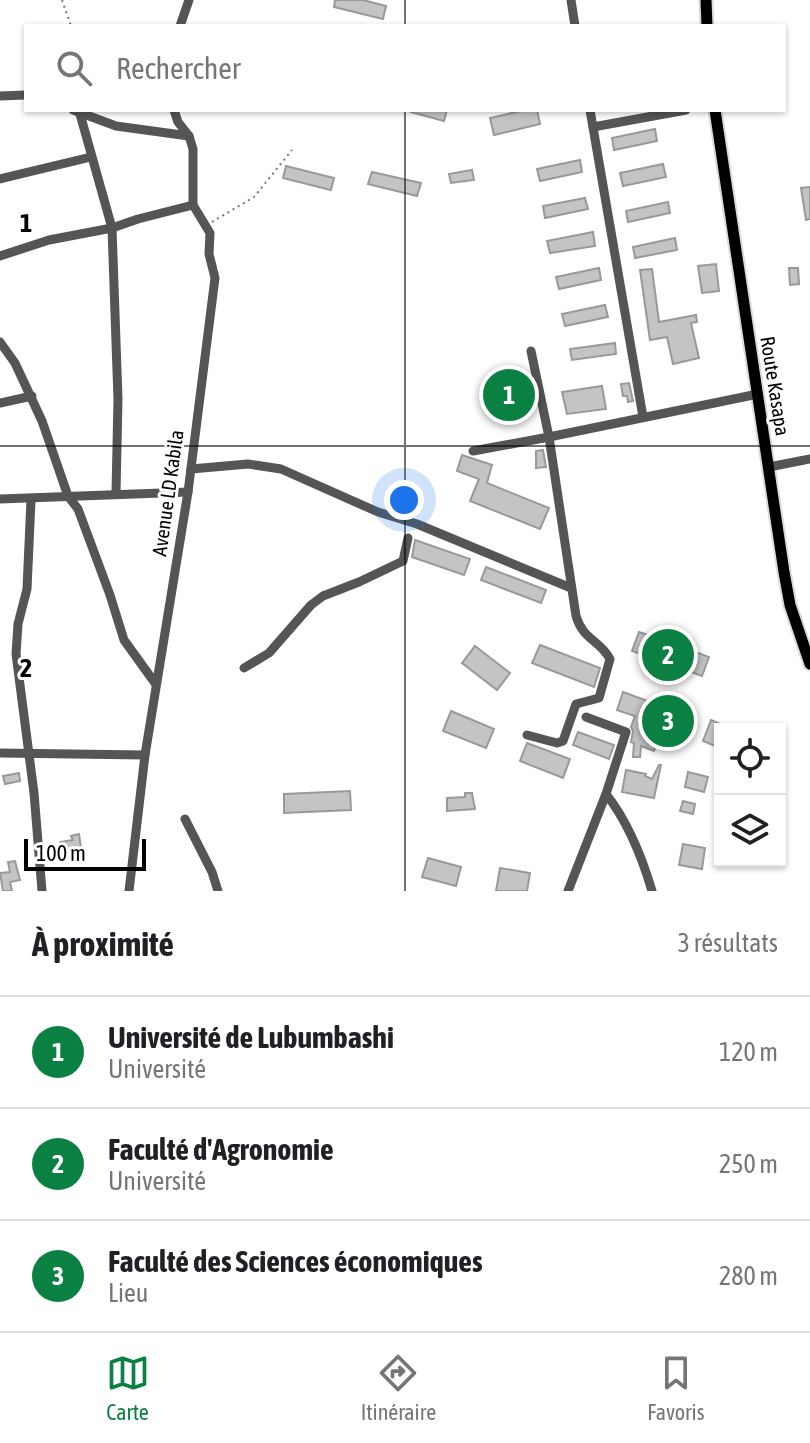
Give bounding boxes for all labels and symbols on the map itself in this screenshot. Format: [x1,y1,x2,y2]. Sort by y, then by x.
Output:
text: 1 [20,208,32,238]
street label: Route Kasapa [756,335,795,437]
pin: 1 [483,365,535,425]
street label: Avenue LD Kabila [147,428,188,557]
your location [384,480,424,520]
pin: 2 [642,625,694,685]
text: 2 [20,653,32,683]
pin: 3 [642,691,694,751]
scale bar [24,835,146,871]

